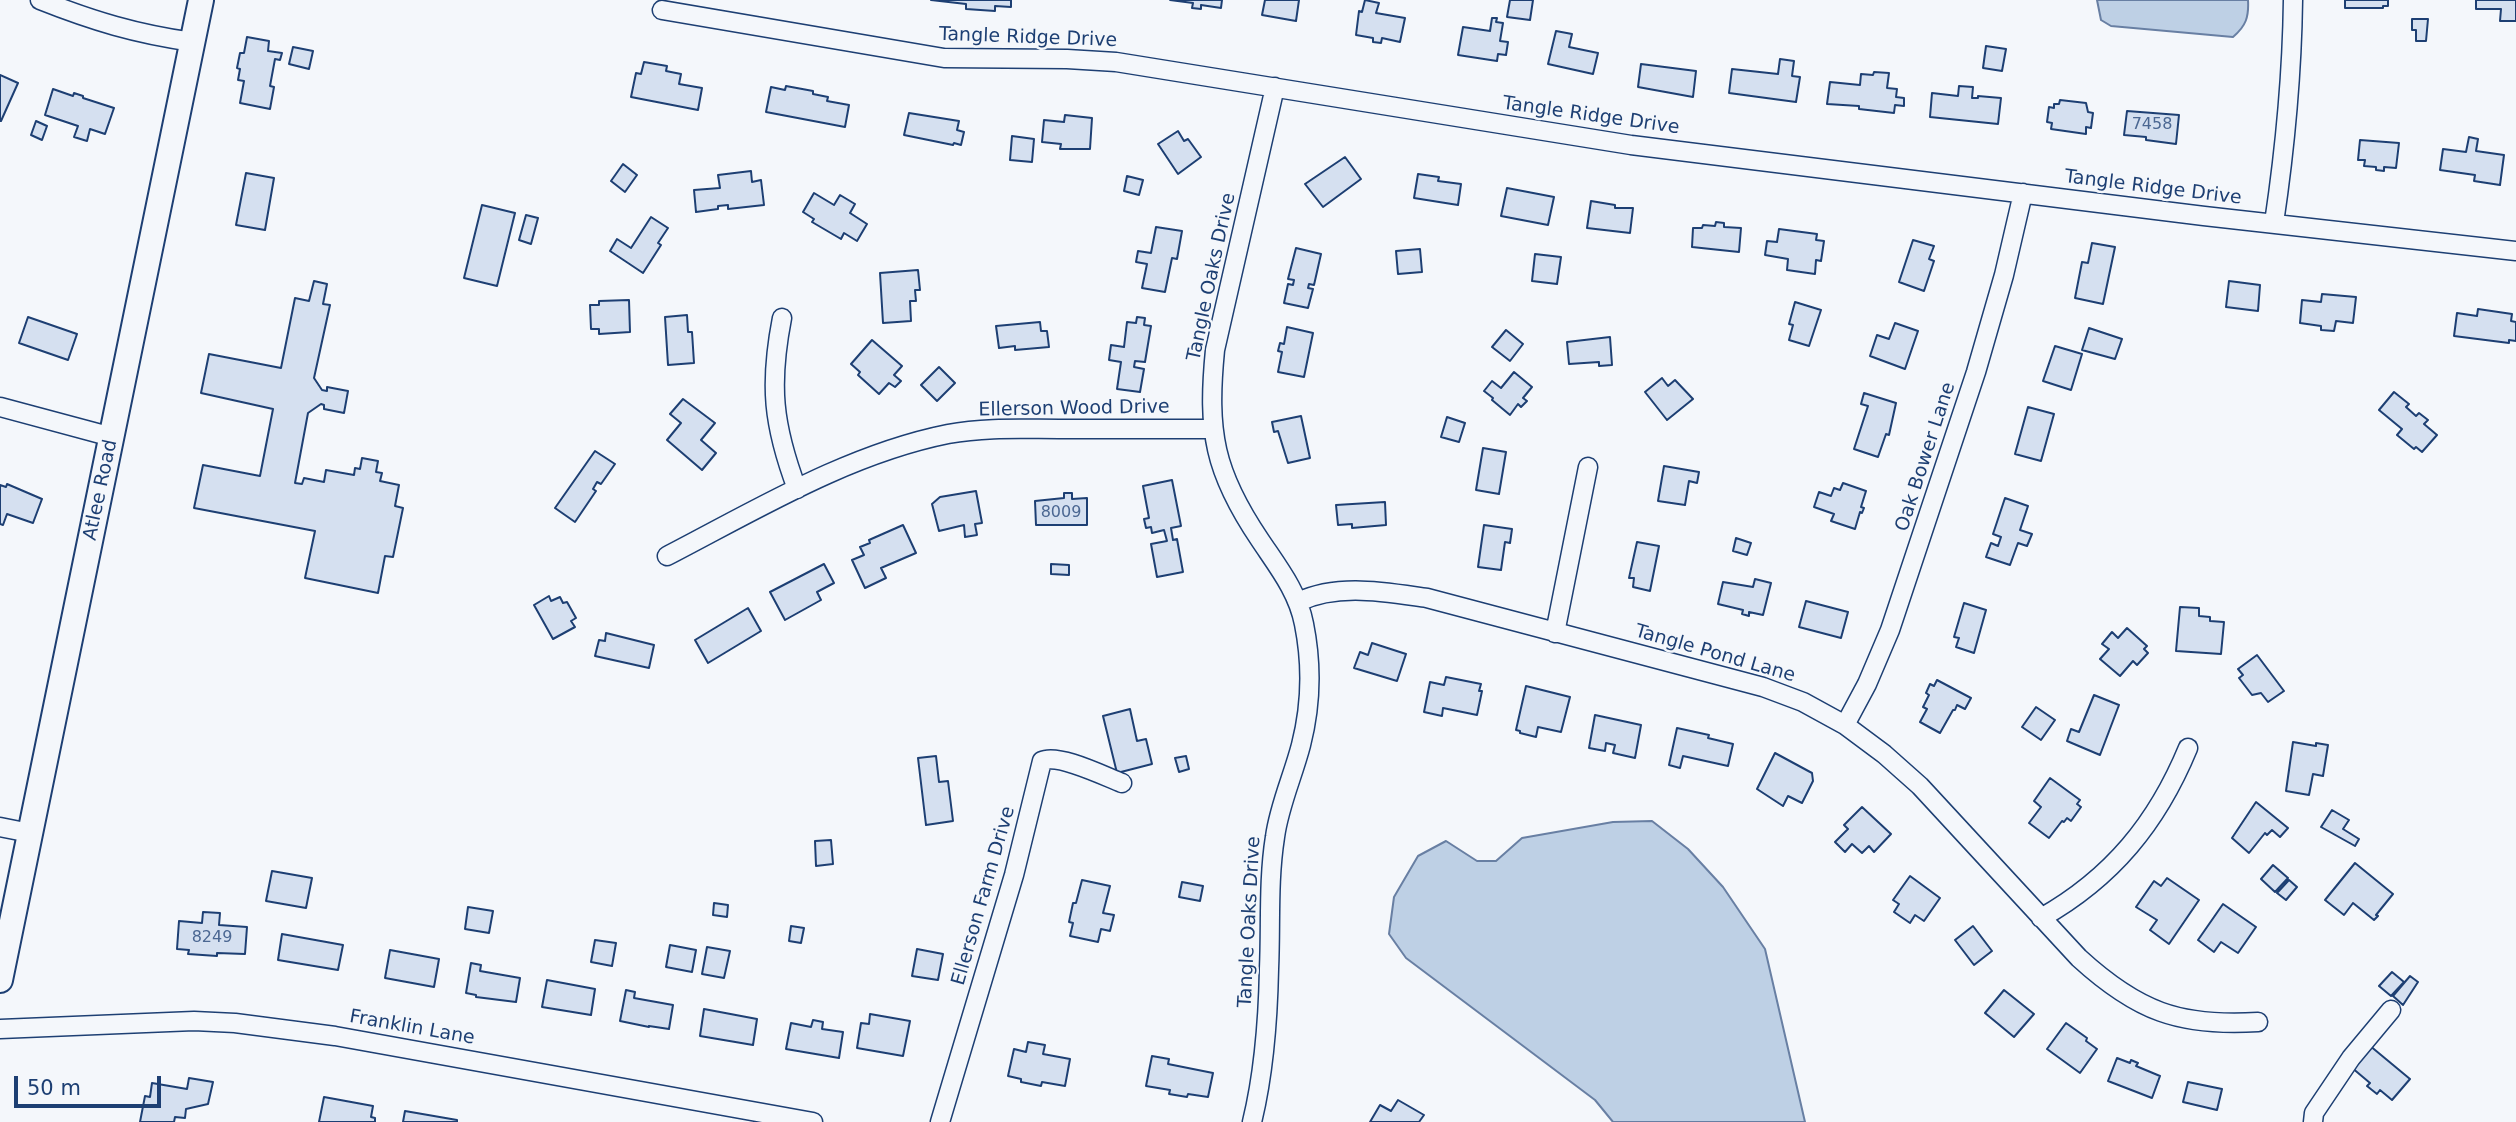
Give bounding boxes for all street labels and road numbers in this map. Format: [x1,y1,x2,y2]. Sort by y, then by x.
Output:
street label: Tangle Ridge Drive [939,23,1117,53]
street label: Tangle Ridge Drive [1501,92,1681,140]
street label: Tangle Ridge Drive [2063,166,2243,210]
street label: Tangle Oaks Drive [1183,191,1241,363]
street label: Oak Bower Lane [1891,380,1961,534]
street label: Ellerson Wood Drive [978,396,1170,422]
street label: Atlee Road [79,438,123,542]
street label: Tangle Pond Lane [1632,620,1798,688]
street label: Ellerson Farm Drive [948,804,1020,988]
street label: Tangle Oaks Drive [1234,836,1266,1008]
street label: Franklin Lane [348,1006,476,1050]

